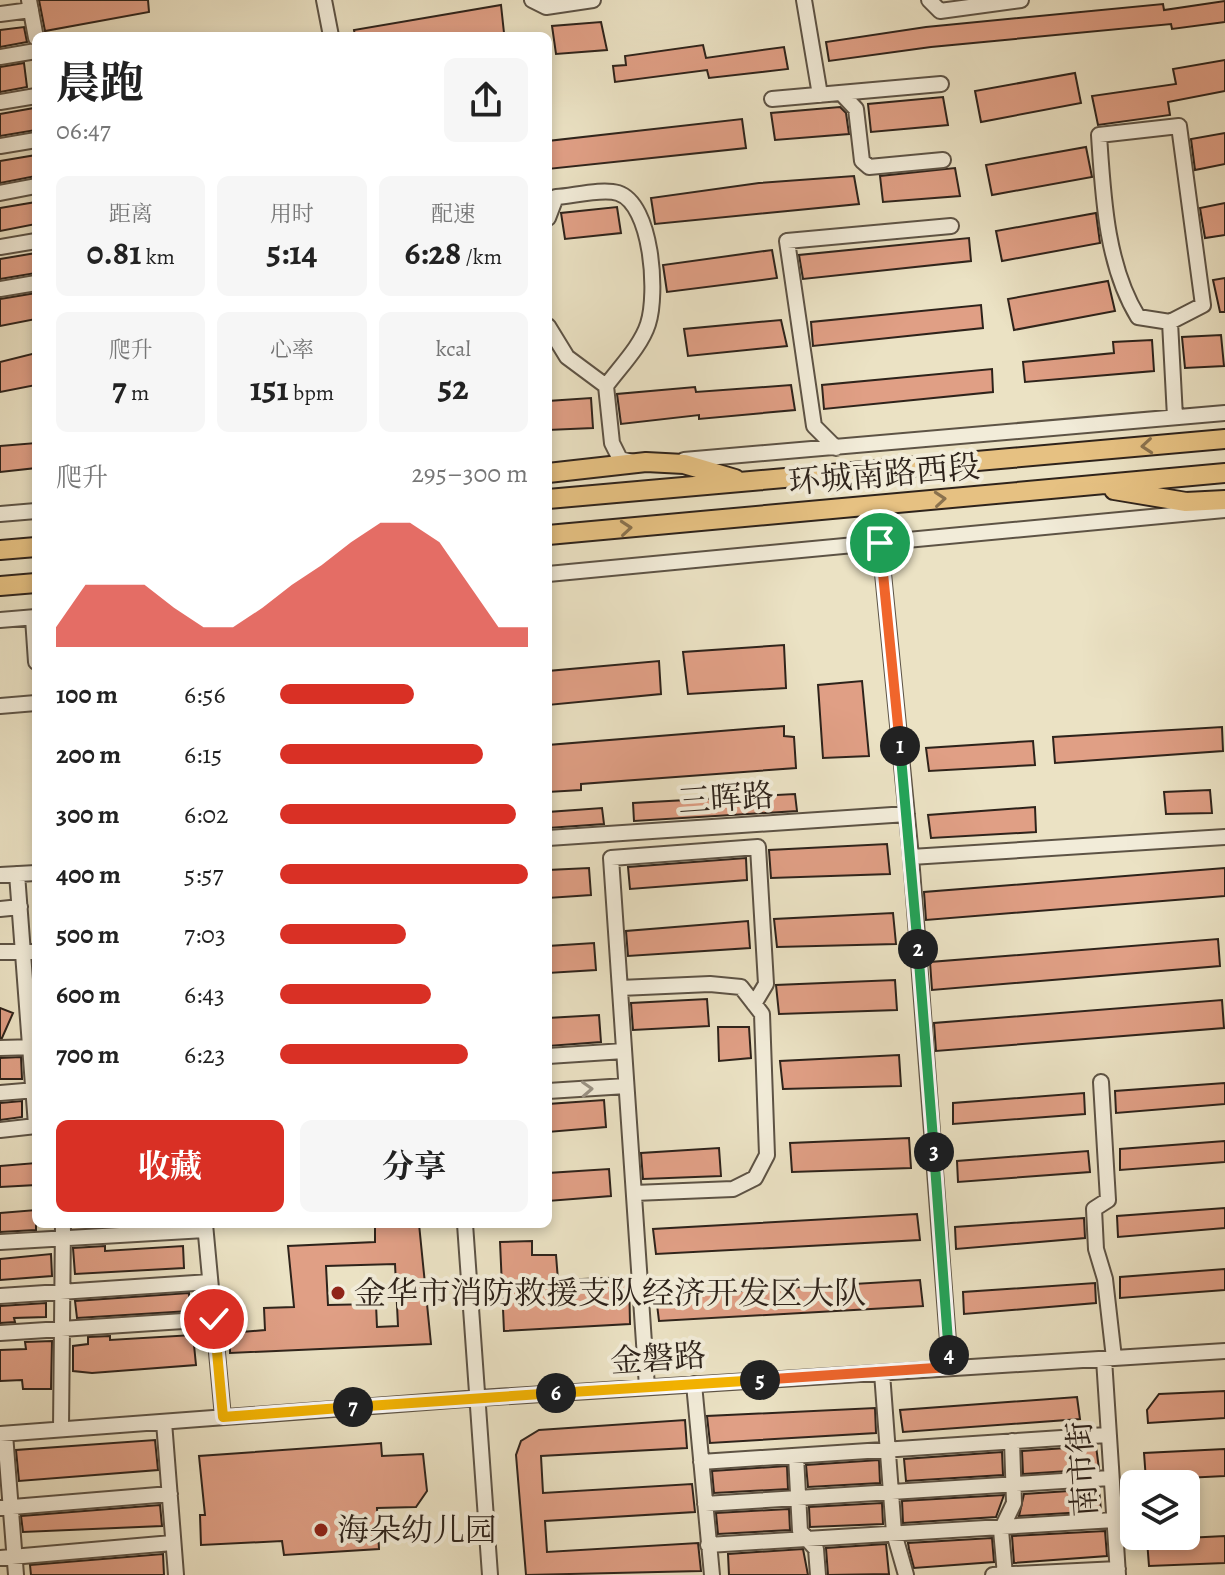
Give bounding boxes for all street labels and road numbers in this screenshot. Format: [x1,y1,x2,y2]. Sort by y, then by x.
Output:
street label: 环城南路西段 [786,444,982,504]
street label: 三晖路 [677,773,775,823]
street label: 金磐路 [609,1333,707,1383]
street label: 南市街 [1057,1420,1107,1518]

